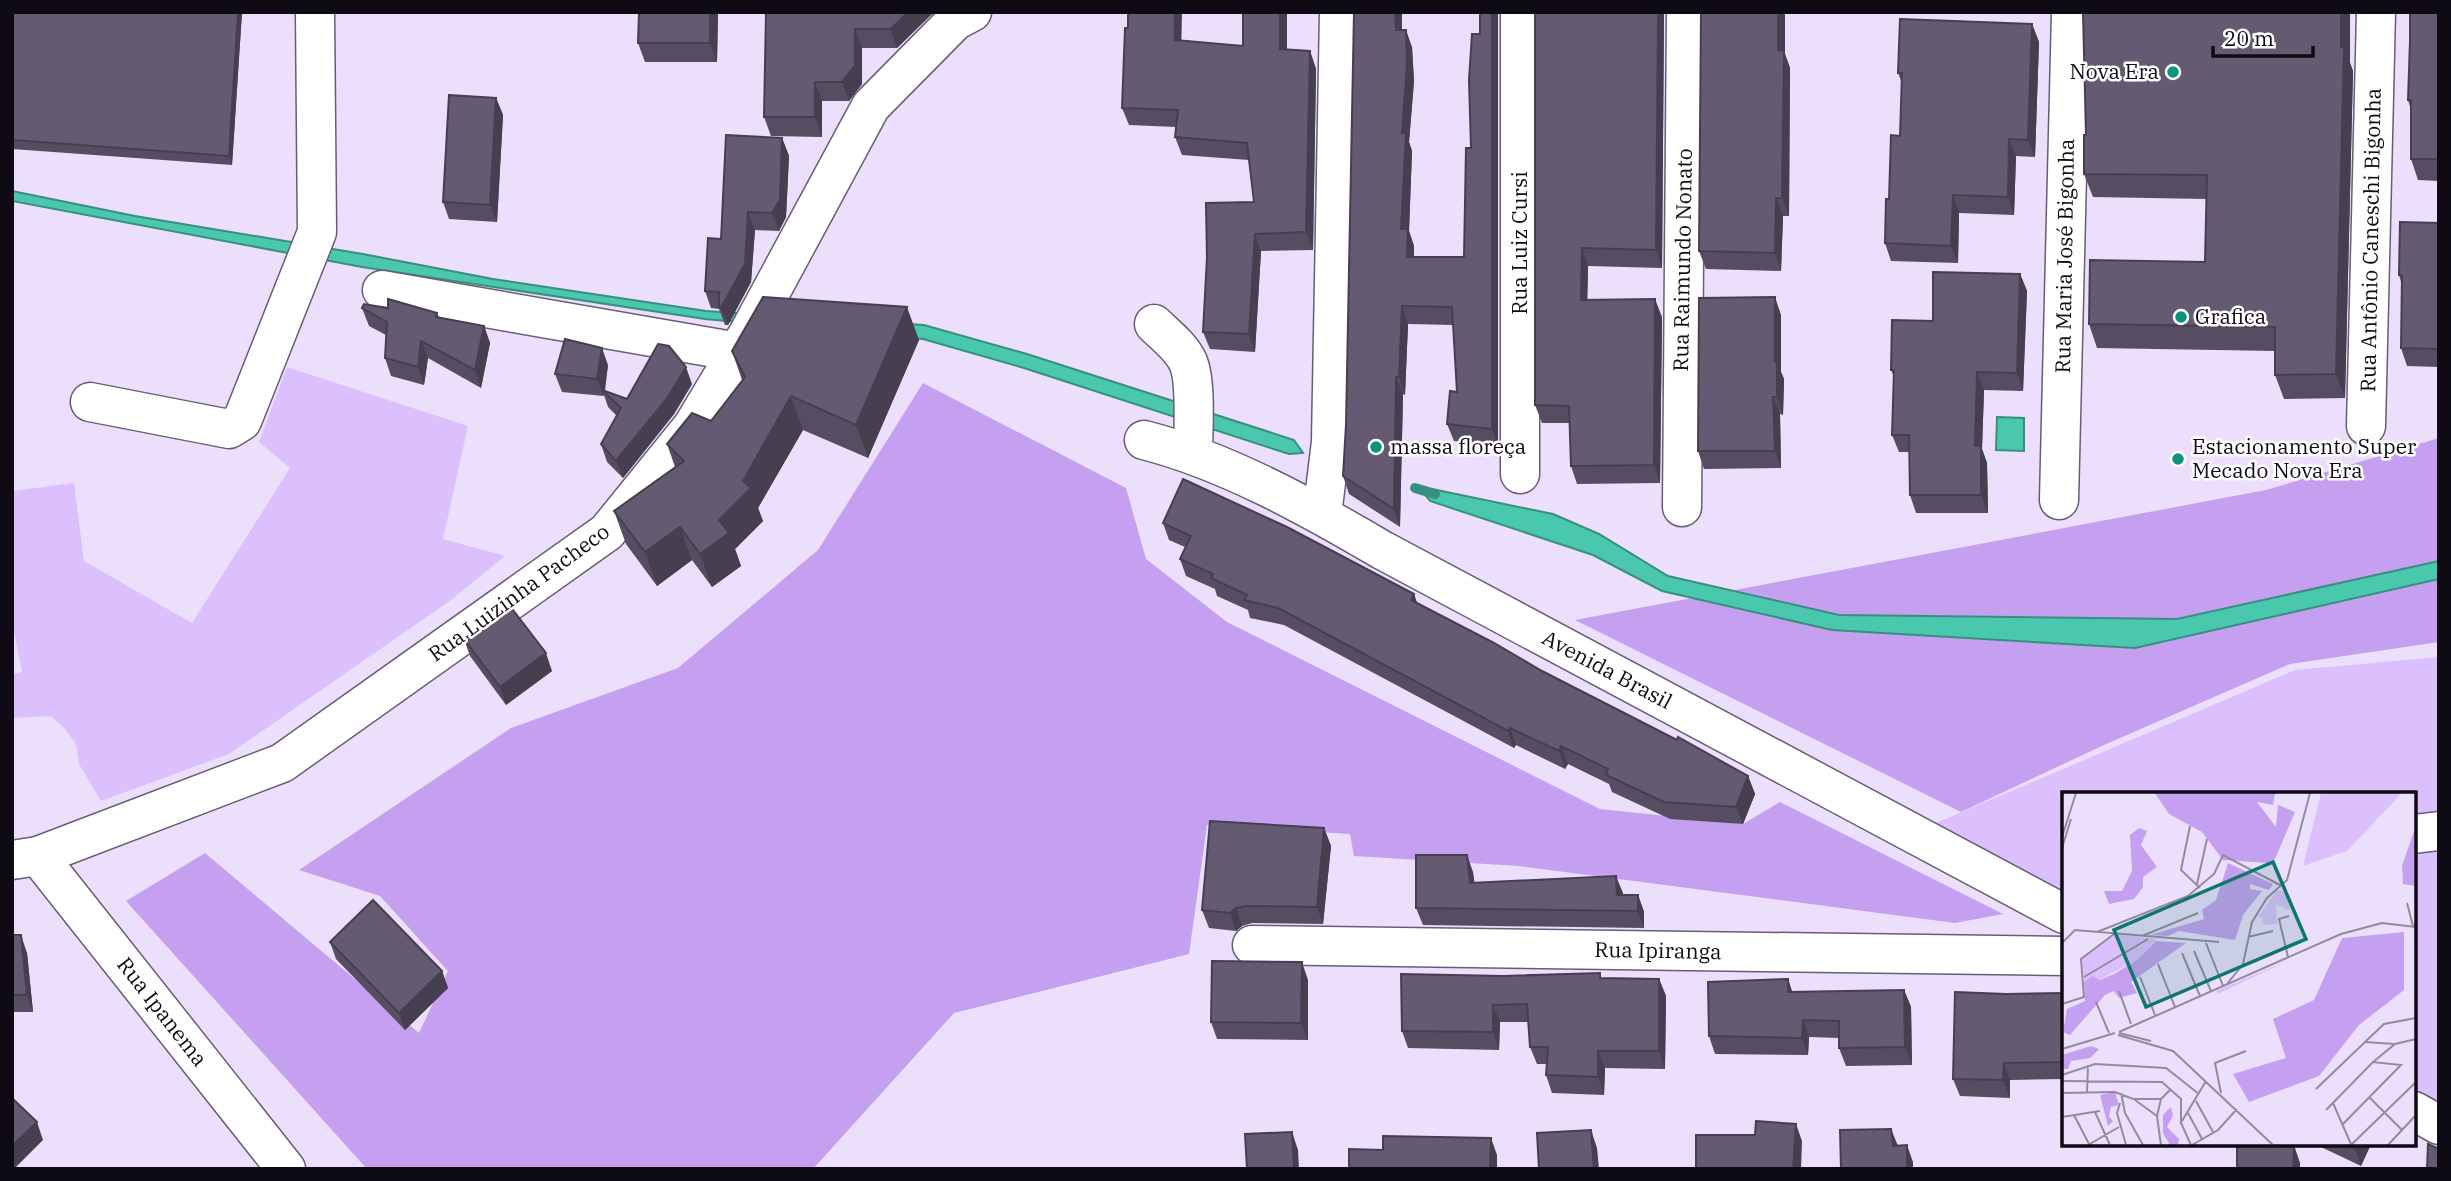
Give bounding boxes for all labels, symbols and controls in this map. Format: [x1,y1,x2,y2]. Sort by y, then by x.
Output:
scale bar [2213,14,2313,58]
text: 20 m [2224,24,2274,52]
place label: Nova Era [2070,57,2159,85]
marker: Nova Era [2165,64,2181,80]
street label: Rua Antônio Caneschi Bigonha [2353,88,2387,392]
street label: Rua Maria José Bigonha [2048,138,2080,374]
street label: Rua Raimundo Nonato [1666,148,1698,372]
street label: Rua Luiz Cursi [1505,171,1533,315]
place label: Grafica [2195,302,2266,330]
marker: Grafica [2173,309,2189,325]
place label: massa floreça [1390,432,1526,460]
place label: Estacionamento Super Mecado Nova Era [2192,432,2417,484]
marker: massa floreça [1368,439,1384,455]
marker: Estacionamento Super Mecado Nova Era [2170,451,2186,467]
street label: Rua Luizinha Pacheco [422,517,615,667]
street label: Avenida Brasil [1538,623,1677,715]
inset map [2062,792,2416,1146]
street label: Rua Ipiranga [1594,935,1722,965]
street label: Rua Ipanema [111,951,214,1072]

